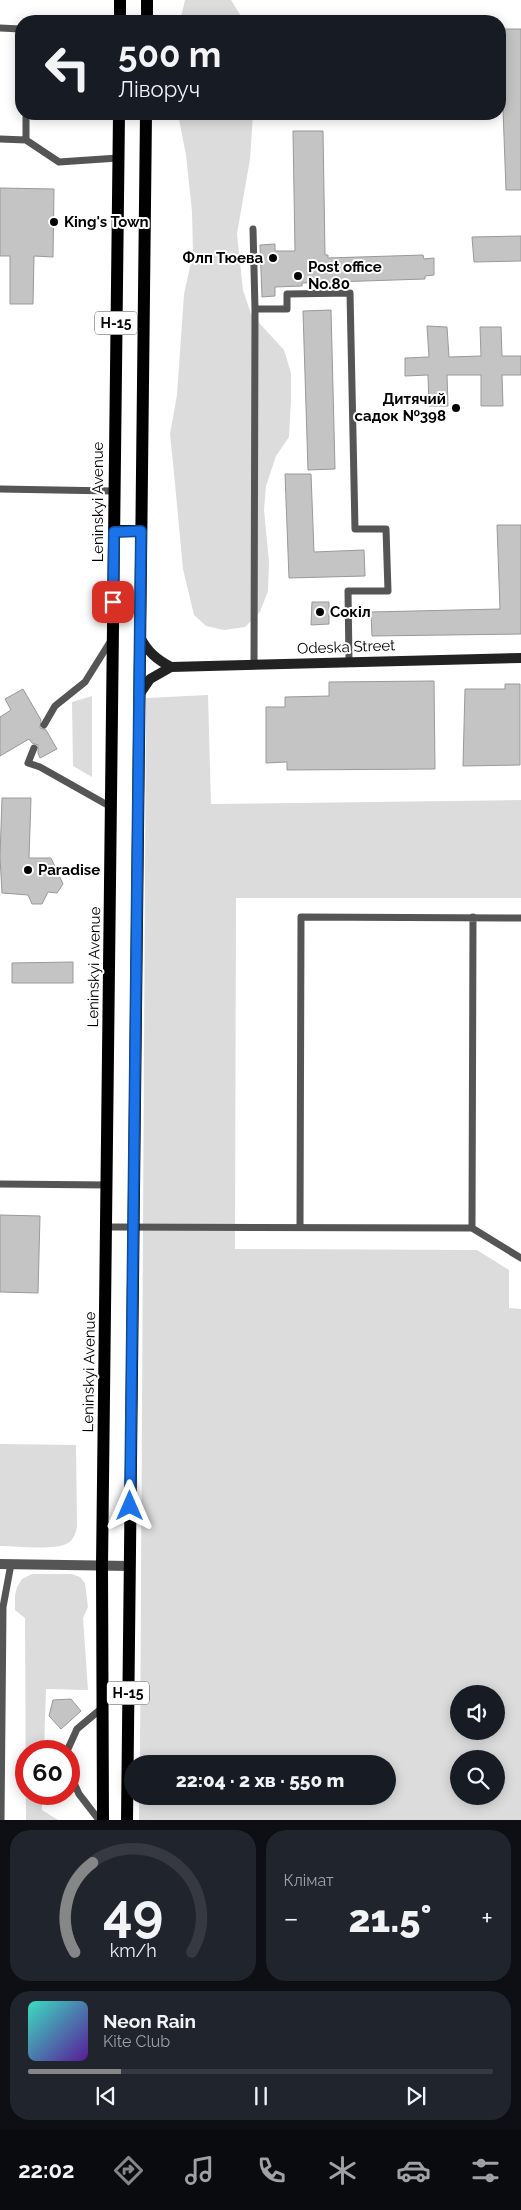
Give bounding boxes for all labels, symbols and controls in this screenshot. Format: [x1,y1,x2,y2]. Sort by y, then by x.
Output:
text: 500 m [118,34,221,75]
icon: left [35,35,100,100]
text: Ліворуч [118,76,200,102]
place label: King's Town [64,213,149,231]
marker: King's Town [48,216,60,228]
place label: Флп Тюева [183,249,263,267]
marker: Флп Тюева [267,252,279,264]
place label: Post office No.80 [308,258,382,293]
marker: Post office No.80 [292,270,304,282]
road number: Н-15 [95,312,137,334]
place label: Дитячий садок №398 [355,390,446,425]
marker: Дитячий садок №398 [450,402,462,414]
street label: Leninskyi Avenue [89,441,107,562]
pin [92,581,134,623]
icon: arrive [99,588,127,616]
place label: Сокіл [330,603,371,621]
marker: Сокіл [314,606,326,618]
street label: Odeska Street [297,636,395,658]
place label: Paradise [38,861,100,879]
marker: Paradise [22,864,34,876]
street label: Leninskyi Avenue [84,906,104,1028]
street label: Leninskyi Avenue [79,1311,99,1433]
position arrow [103,1479,155,1531]
road number: Н-15 [107,1682,149,1705]
map controls [450,1685,505,1805]
button: sound [450,1685,505,1740]
speed limit sign: 60 [15,1740,80,1805]
button: search [450,1750,505,1805]
text: 22:04 · 2 хв · 550 m [176,1769,344,1791]
text: Клімат [284,1871,334,1890]
text: 49 [103,1882,163,1943]
text: 21.5° [348,1896,432,1941]
text: − [284,1902,299,1935]
text: + [481,1902,493,1935]
text: km/h [109,1940,156,1961]
text: Neon Rain [103,2010,196,2032]
text: Kite Club [103,2032,170,2051]
icon: previous [92,2082,120,2110]
icon: pause [247,2082,275,2110]
icon: next [402,2082,430,2110]
icon: directions [111,2153,146,2188]
icon: music [182,2153,217,2188]
icon: phone [254,2153,289,2188]
icon: climate [325,2153,360,2188]
icon: car [396,2153,431,2188]
icon: filters [468,2153,503,2188]
text: 22:02 [18,2157,74,2183]

